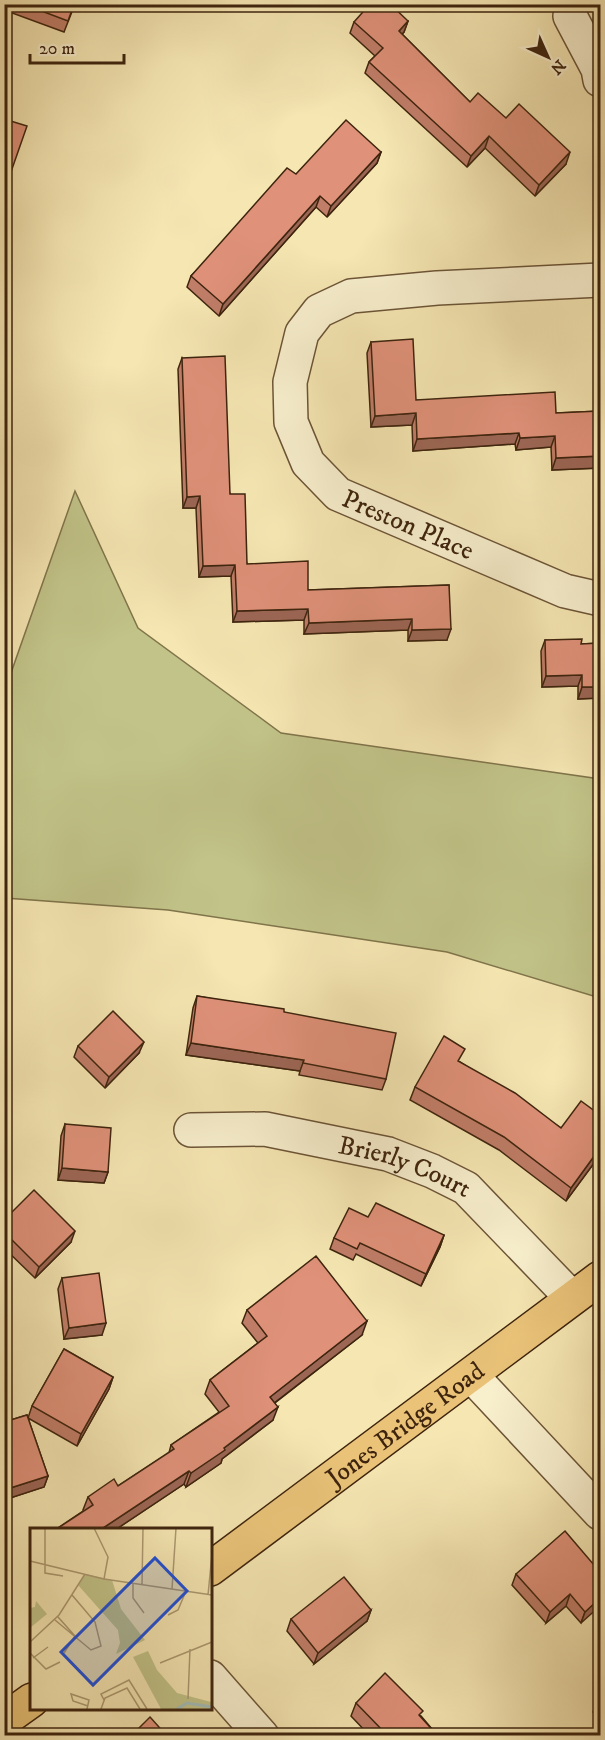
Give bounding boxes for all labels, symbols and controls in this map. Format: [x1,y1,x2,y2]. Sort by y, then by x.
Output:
scale bar [30,27,124,65]
north arrow [518,27,578,87]
text: 20 m [39,38,75,60]
text: N [546,55,570,79]
street label: Preston Place [337,483,479,568]
street label: Brierly Court [335,1129,476,1206]
street label: Jones Bridge Road [318,1355,492,1496]
inset map [30,1528,212,1710]

